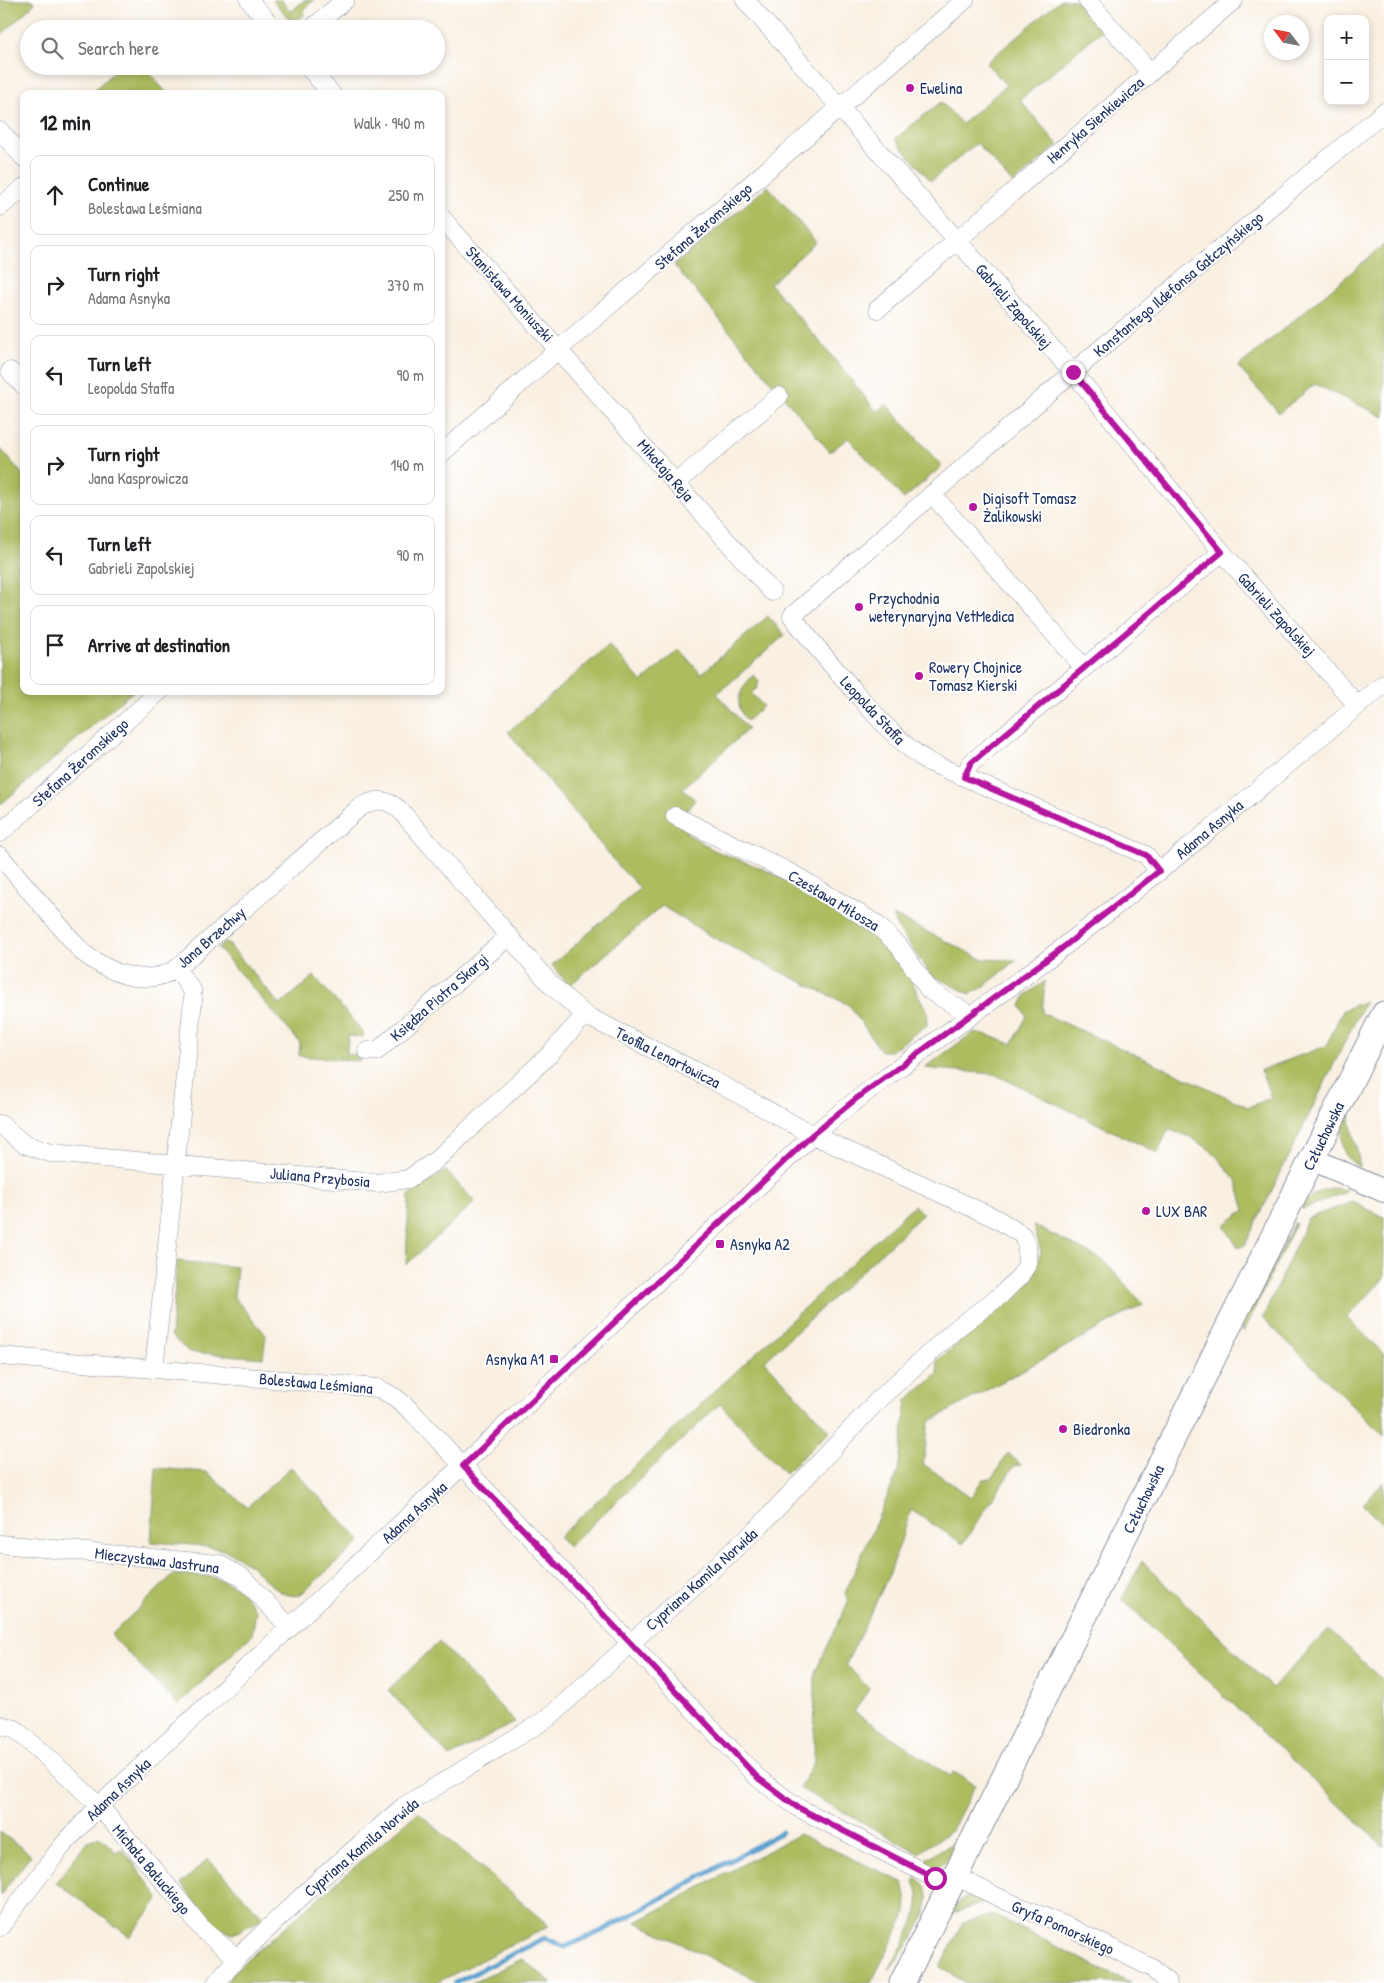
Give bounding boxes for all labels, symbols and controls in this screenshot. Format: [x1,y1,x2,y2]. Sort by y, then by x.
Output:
north arrow [1264,15,1309,60]
map controls [1324,15,1369,105]
button: + [1324,15,1369,60]
search box [20,20,445,75]
icon: search [38,34,66,62]
text: Search here [78,35,159,61]
button: − [1324,60,1369,105]
street label: Henryka Sienkiewicza [1042,72,1148,168]
place label: Ewelina [920,77,962,99]
marker: Ewelina [904,82,916,94]
text: 12 min [40,108,91,137]
text: Walk · 940 m [354,112,425,134]
text: Continue [88,171,149,197]
street label: Stefana Żeromskiego [649,177,757,275]
icon: ahead [41,181,69,209]
text: 250 m [388,184,424,206]
text: Bolesława Leśmiana [88,197,202,219]
street label: Konstantego Ildefonsa Gałczyńskiego [1088,206,1268,362]
street label: Stanisława Moniuszki [461,241,559,347]
street label: Gabrieli Zapolskiej [971,259,1057,353]
text: Turn right [88,261,159,287]
icon: right [41,271,69,299]
text: 370 m [387,274,424,296]
text: Adama Asnyka [88,287,170,309]
text: Turn left [88,351,151,377]
icon: left [41,361,69,389]
route end [1062,361,1085,384]
text: 90 m [396,364,424,386]
text: Leopolda Staffa [88,377,174,399]
street label: Mikołaja Reja [633,434,699,506]
text: Turn right [88,441,159,467]
icon: right [41,451,69,479]
text: 140 m [390,454,424,476]
text: Jana Kasprowicza [88,467,188,489]
place label: Digisoft Tomasz Żalikowski [983,487,1077,527]
marker: Digisoft Tomasz Żalikowski [967,501,979,513]
text: Turn left [88,531,151,557]
icon: left [41,541,69,569]
text: 90 m [396,544,424,566]
text: Gabrieli Zapolskiej [88,557,195,579]
street label: Gabrieli Zapolskiej [1233,567,1321,661]
place label: Przychodnia weterynaryjna VetMedica [869,587,1014,627]
marker: Przychodnia weterynaryjna VetMedica [853,601,865,613]
icon: arrive [41,631,69,659]
text: Arrive at destination [88,632,230,658]
place label: Rowery Chojnice Tomasz Kierski [929,656,1023,696]
marker: Rowery Chojnice Tomasz Kierski [913,670,925,682]
street label: Leopolda Staffa [836,671,910,749]
street label: Stefana Żeromskiego [27,712,133,811]
street label: Adama Asnyka [1171,794,1247,864]
street label: Czesława Miłosza [784,864,884,936]
street label: Jana Brzechwy [172,901,250,973]
street label: Księdza Piotra Skargi [385,948,493,1046]
street label: Teofila Lenartowicza [612,1021,724,1093]
street label: Człuchowska [1297,1098,1349,1174]
street label: Juliana Przybosia [269,1162,371,1192]
place label: LUX BAR [1156,1200,1207,1222]
marker: LUX BAR [1140,1205,1152,1217]
place label: Asnyka A2 [730,1233,790,1255]
marker: Asnyka A2 [714,1238,726,1250]
place label: Asnyka A1 [486,1348,544,1370]
marker: Asnyka A1 [548,1353,560,1365]
street label: Bolesława Leśmiana [258,1367,374,1399]
place label: Biedronka [1073,1418,1130,1440]
marker: Biedronka [1057,1423,1069,1435]
street label: Człuchowska [1117,1461,1169,1537]
street label: Adama Asnyka [376,1476,452,1548]
street label: Cypriana Kamila Norwida [640,1523,762,1635]
street label: Mieczysława Jastruna [94,1541,220,1579]
street label: Adama Asnyka [81,1753,155,1825]
street label: Cypriana Kamila Norwida [299,1792,423,1902]
street label: Michała Bałuckiego [108,1819,197,1919]
route start [924,1867,947,1890]
street label: Gryfa Pomorskiego [1008,1895,1118,1960]

